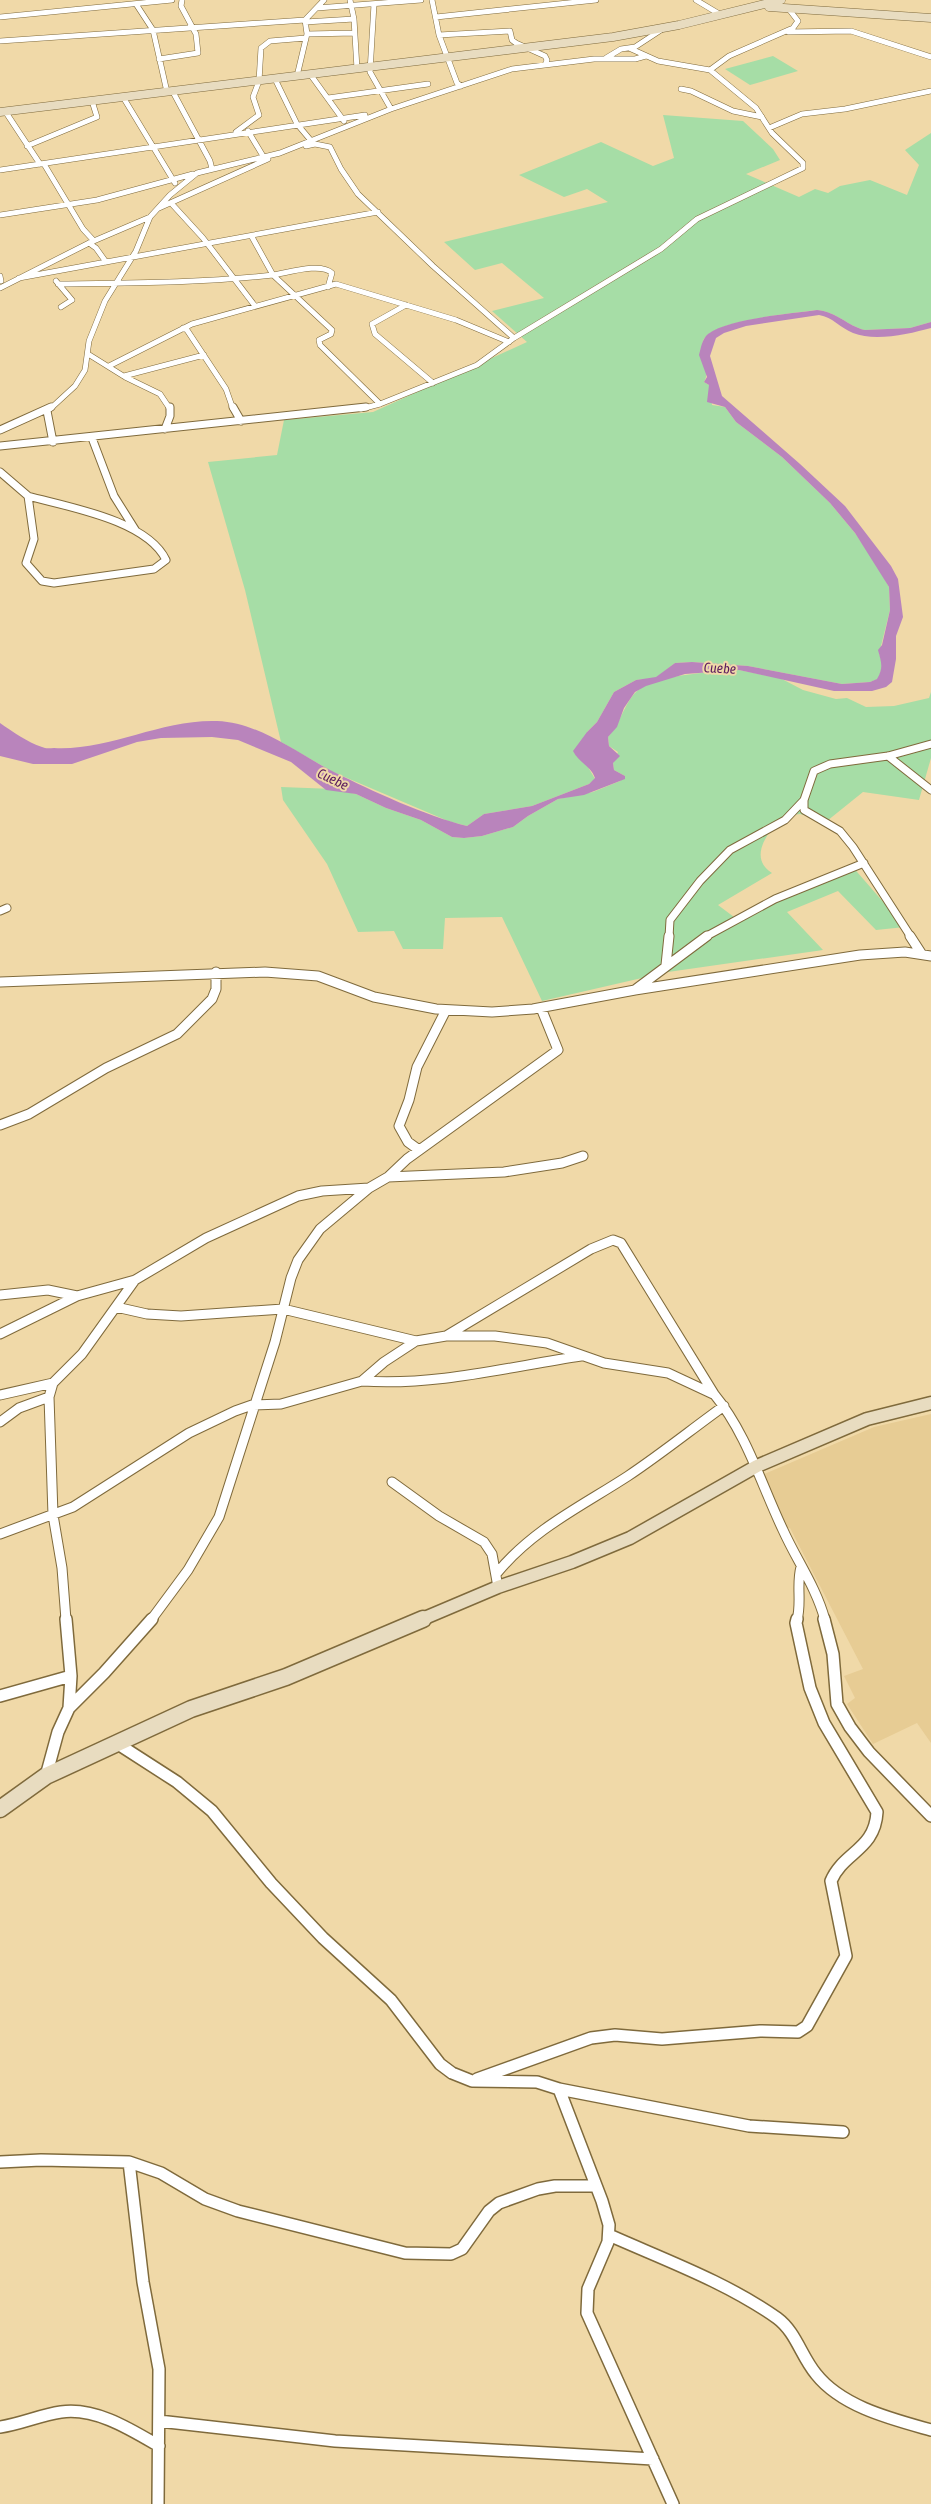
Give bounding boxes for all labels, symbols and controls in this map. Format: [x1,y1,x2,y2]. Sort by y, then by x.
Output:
water label: Cuebe [703,659,737,677]
water label: Cuebe [315,765,351,793]

